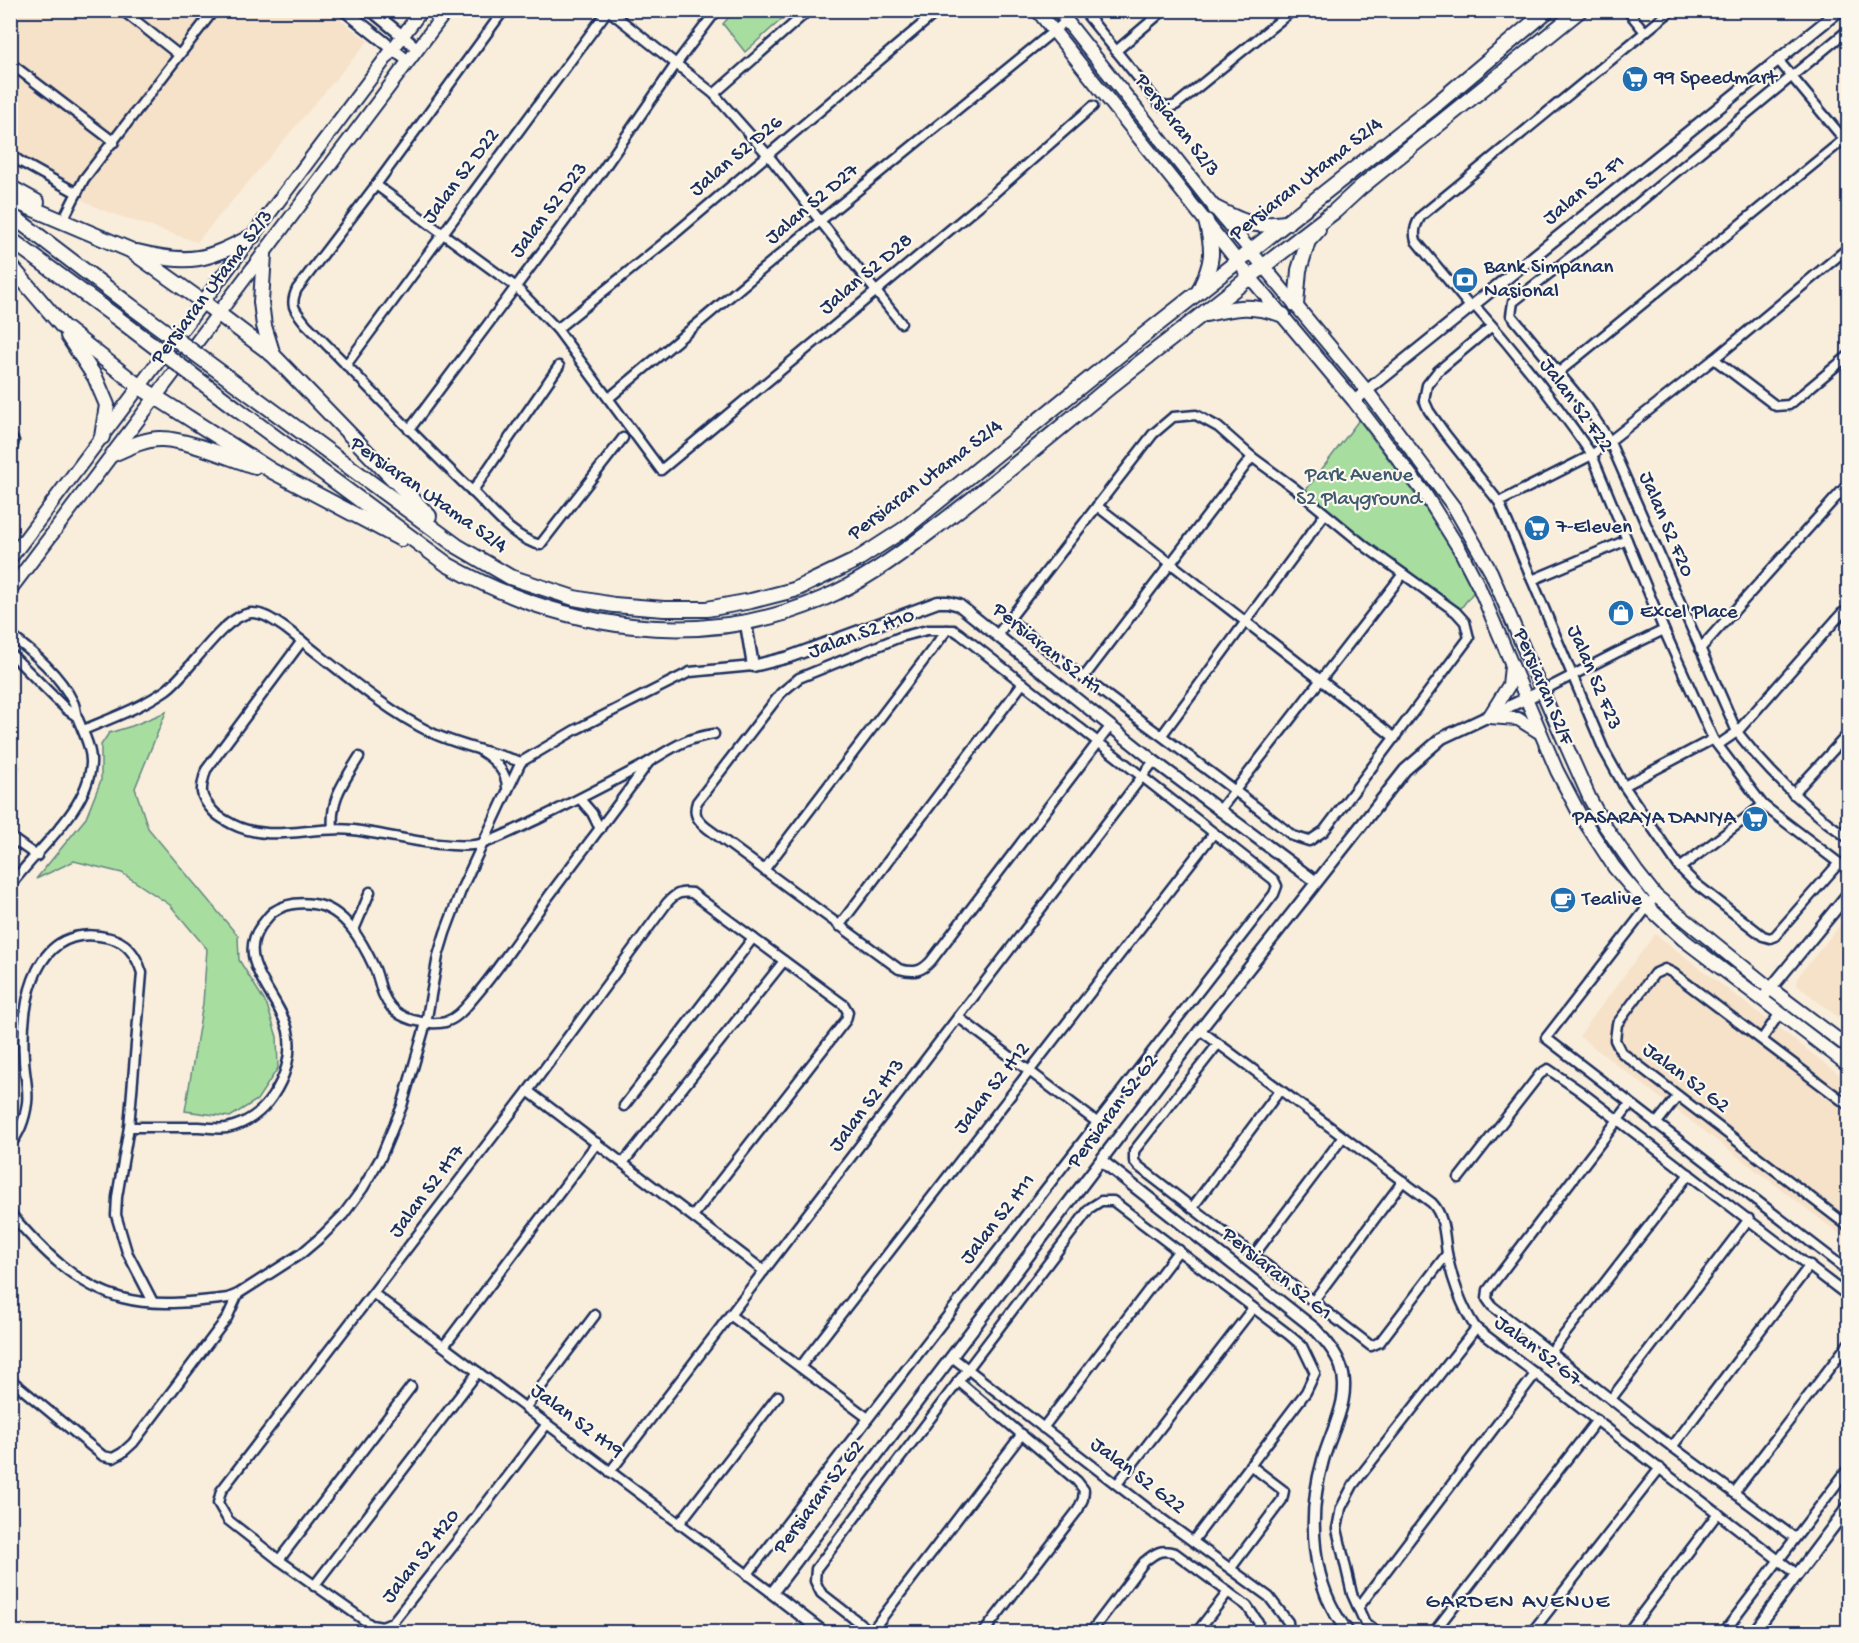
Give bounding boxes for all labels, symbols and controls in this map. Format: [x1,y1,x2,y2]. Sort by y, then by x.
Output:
supermarket icon: 99 Speedmart [1620,64,1650,94]
place label: 99 Speedmart [1653,67,1779,92]
street label: Persiaran S2/3 [1127,69,1224,182]
street label: Jalan S2 D26 [685,111,789,203]
street label: Persiaran Utama S2/4 [1225,113,1388,248]
street label: Jalan S2 D22 [418,124,506,230]
street label: Jalan S2 F1 [1539,150,1631,232]
street label: Jalan S2 D23 [506,158,594,264]
street label: Jalan S2 D27 [761,158,865,251]
street label: Persiaran Utama S2/3 [146,206,279,371]
street label: Jalan S2 D28 [815,229,919,321]
place label: Bank Simpanan Nasional [1483,256,1614,305]
bank icon: Bank Simpanan Nasional [1450,265,1480,295]
street label: Jalan S2 F22 [1532,354,1618,458]
street label: Persiaran Utama S2/4 [843,415,1008,548]
street label: Persiaran Utama S2/4 [344,432,512,560]
park label: Park Avenue S2 Playground [1296,464,1424,513]
street label: Jalan S2 F20 [1632,469,1698,581]
supermarket icon: 7-Eleven [1522,513,1552,543]
place label: 7-Eleven [1555,516,1632,541]
street label: Persiaran S2 H1 [986,598,1106,702]
shop icon: Excel Place [1606,598,1636,628]
place label: Excel Place [1640,601,1739,626]
street label: Jalan S2 H10 [805,604,919,666]
street label: Jalan S2 F23 [1560,622,1626,734]
street label: Persiaran S2/F [1506,624,1578,750]
supermarket icon: PASARAYA DANIYA [1740,804,1770,834]
place label: PASARAYA DANIYA [1571,807,1738,832]
cafe icon: Tealive [1548,885,1578,915]
place label: Tealive [1581,888,1643,913]
street label: Jalan S2 H12 [949,1038,1037,1140]
street label: Jalan S2 G2 [1637,1038,1733,1120]
street label: Persiaran S2 G2 [1062,1050,1165,1175]
street label: Jalan S2 H13 [825,1054,911,1158]
street label: Jalan S2 H17 [385,1140,472,1244]
street label: Jalan S2 H11 [956,1170,1042,1270]
street label: Persiaran S2 G1 [1215,1222,1336,1327]
street label: Jalan S2 G7 [1488,1311,1587,1394]
street label: Jalan S2 H19 [525,1379,628,1465]
street label: Jalan S2 G22 [1084,1433,1190,1521]
street label: Persiaran S2 G2 [768,1436,871,1561]
street label: Jalan S2 H20 [377,1505,467,1609]
district label: GARDEN AVENUE [1425,1590,1611,1616]

